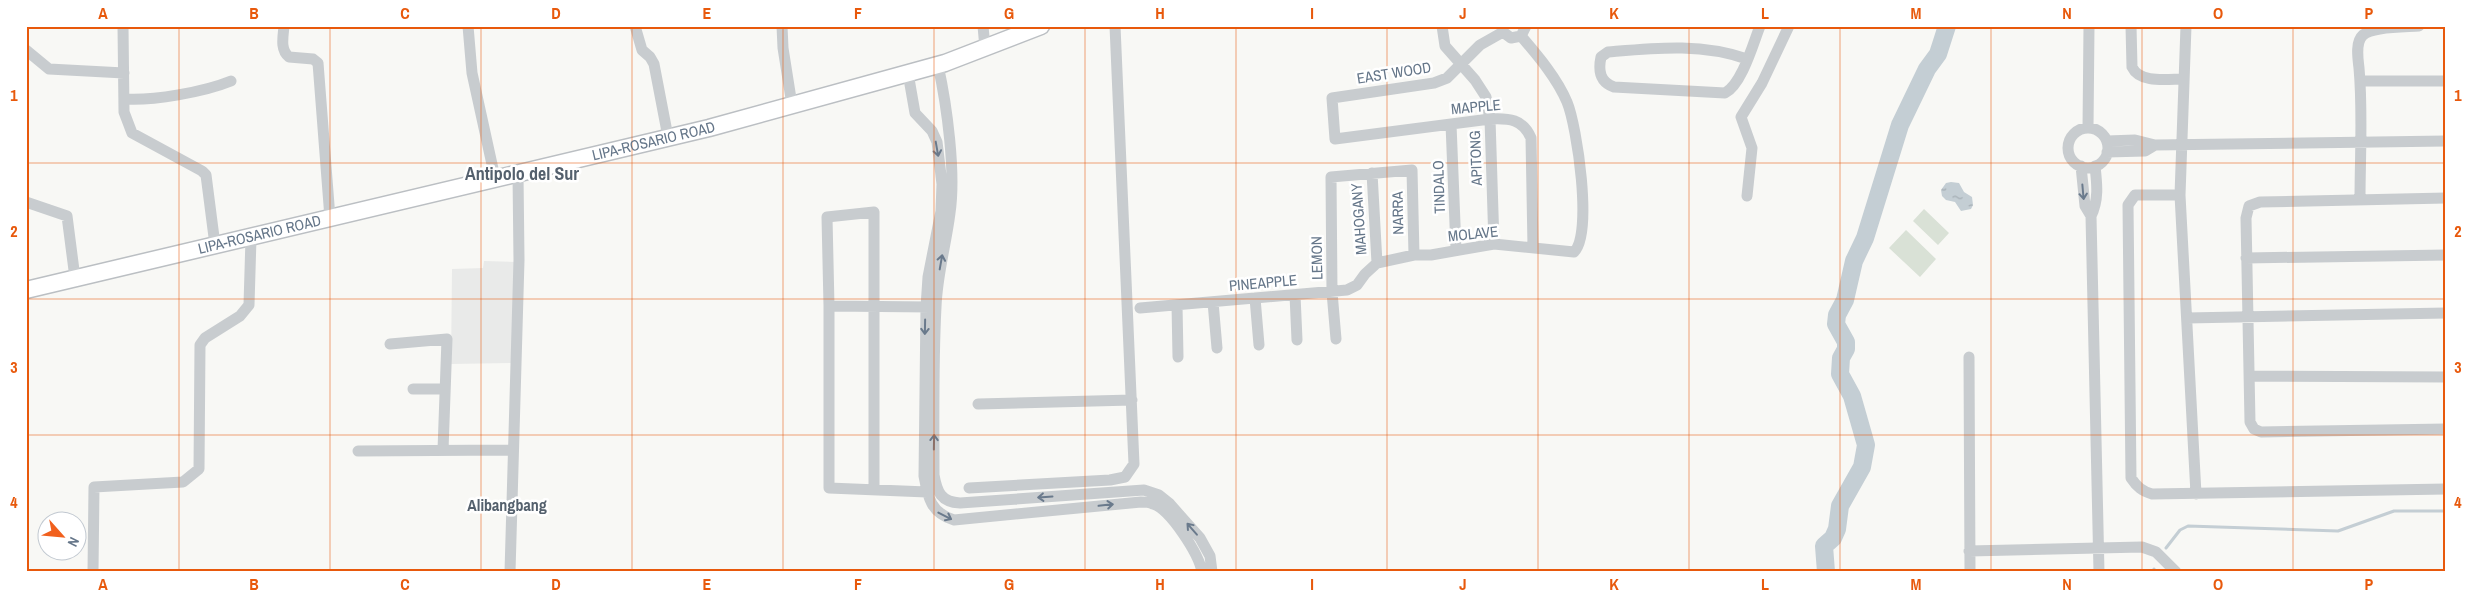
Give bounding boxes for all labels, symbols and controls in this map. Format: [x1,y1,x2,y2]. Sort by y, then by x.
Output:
text: A [98,2,108,24]
text: B [249,2,259,24]
text: C [400,2,410,24]
text: D [551,2,561,24]
text: E [703,2,712,24]
text: F [854,2,862,24]
text: G [1004,2,1014,24]
text: H [1155,2,1165,24]
text: I [1310,2,1314,24]
text: J [1459,2,1467,24]
text: K [1609,2,1619,24]
text: L [1761,2,1769,24]
text: M [1911,2,1922,24]
text: N [2062,2,2072,24]
text: O [2213,2,2223,24]
text: P [2365,2,2374,24]
street label: EAST WOOD [1355,56,1433,89]
text: 1 [10,84,18,106]
text: 1 [2454,84,2462,106]
street label: MAPPLE [1450,94,1502,119]
street label: LIPA-ROSARIO ROAD [590,116,717,165]
street label: APITONG [1464,130,1487,187]
one-way arrow [933,140,943,156]
street label: TINDALO [1427,160,1450,214]
district label: Antipolo del Sur [465,161,579,186]
street label: MAHOGANY [1345,182,1371,256]
one-way arrow [2079,184,2088,200]
street label: NARRA [1387,191,1408,235]
street label: LIPA-ROSARIO ROAD [196,209,323,259]
text: 2 [10,220,18,242]
street label: MOLAVE [1447,220,1499,247]
text: 2 [2454,220,2462,242]
street label: LEMON [1306,236,1327,280]
one-way arrow [937,255,946,271]
street label: PINEAPPLE [1228,269,1298,296]
one-way arrow [921,319,930,335]
text: 3 [10,356,18,378]
text: 3 [2454,356,2462,378]
one-way arrow [929,434,939,450]
text: 4 [10,491,18,513]
text: 4 [2454,491,2462,513]
one-way arrow [1037,493,1053,502]
district label: Alibangbang [467,494,547,516]
one-way arrow [1098,500,1114,510]
north arrow [38,510,88,560]
one-way arrow [938,511,953,521]
one-way arrow [1186,522,1197,535]
text: N [64,534,83,550]
text: A [98,573,108,595]
text: B [249,573,259,595]
text: C [400,573,410,595]
text: D [551,573,561,595]
text: E [703,573,712,595]
text: F [854,573,862,595]
text: G [1004,573,1014,595]
text: H [1155,573,1165,595]
text: I [1310,573,1314,595]
text: J [1459,573,1467,595]
text: K [1609,573,1619,595]
text: L [1761,573,1769,595]
text: M [1911,573,1922,595]
text: N [2062,573,2072,595]
text: O [2213,573,2223,595]
text: P [2365,573,2374,595]

